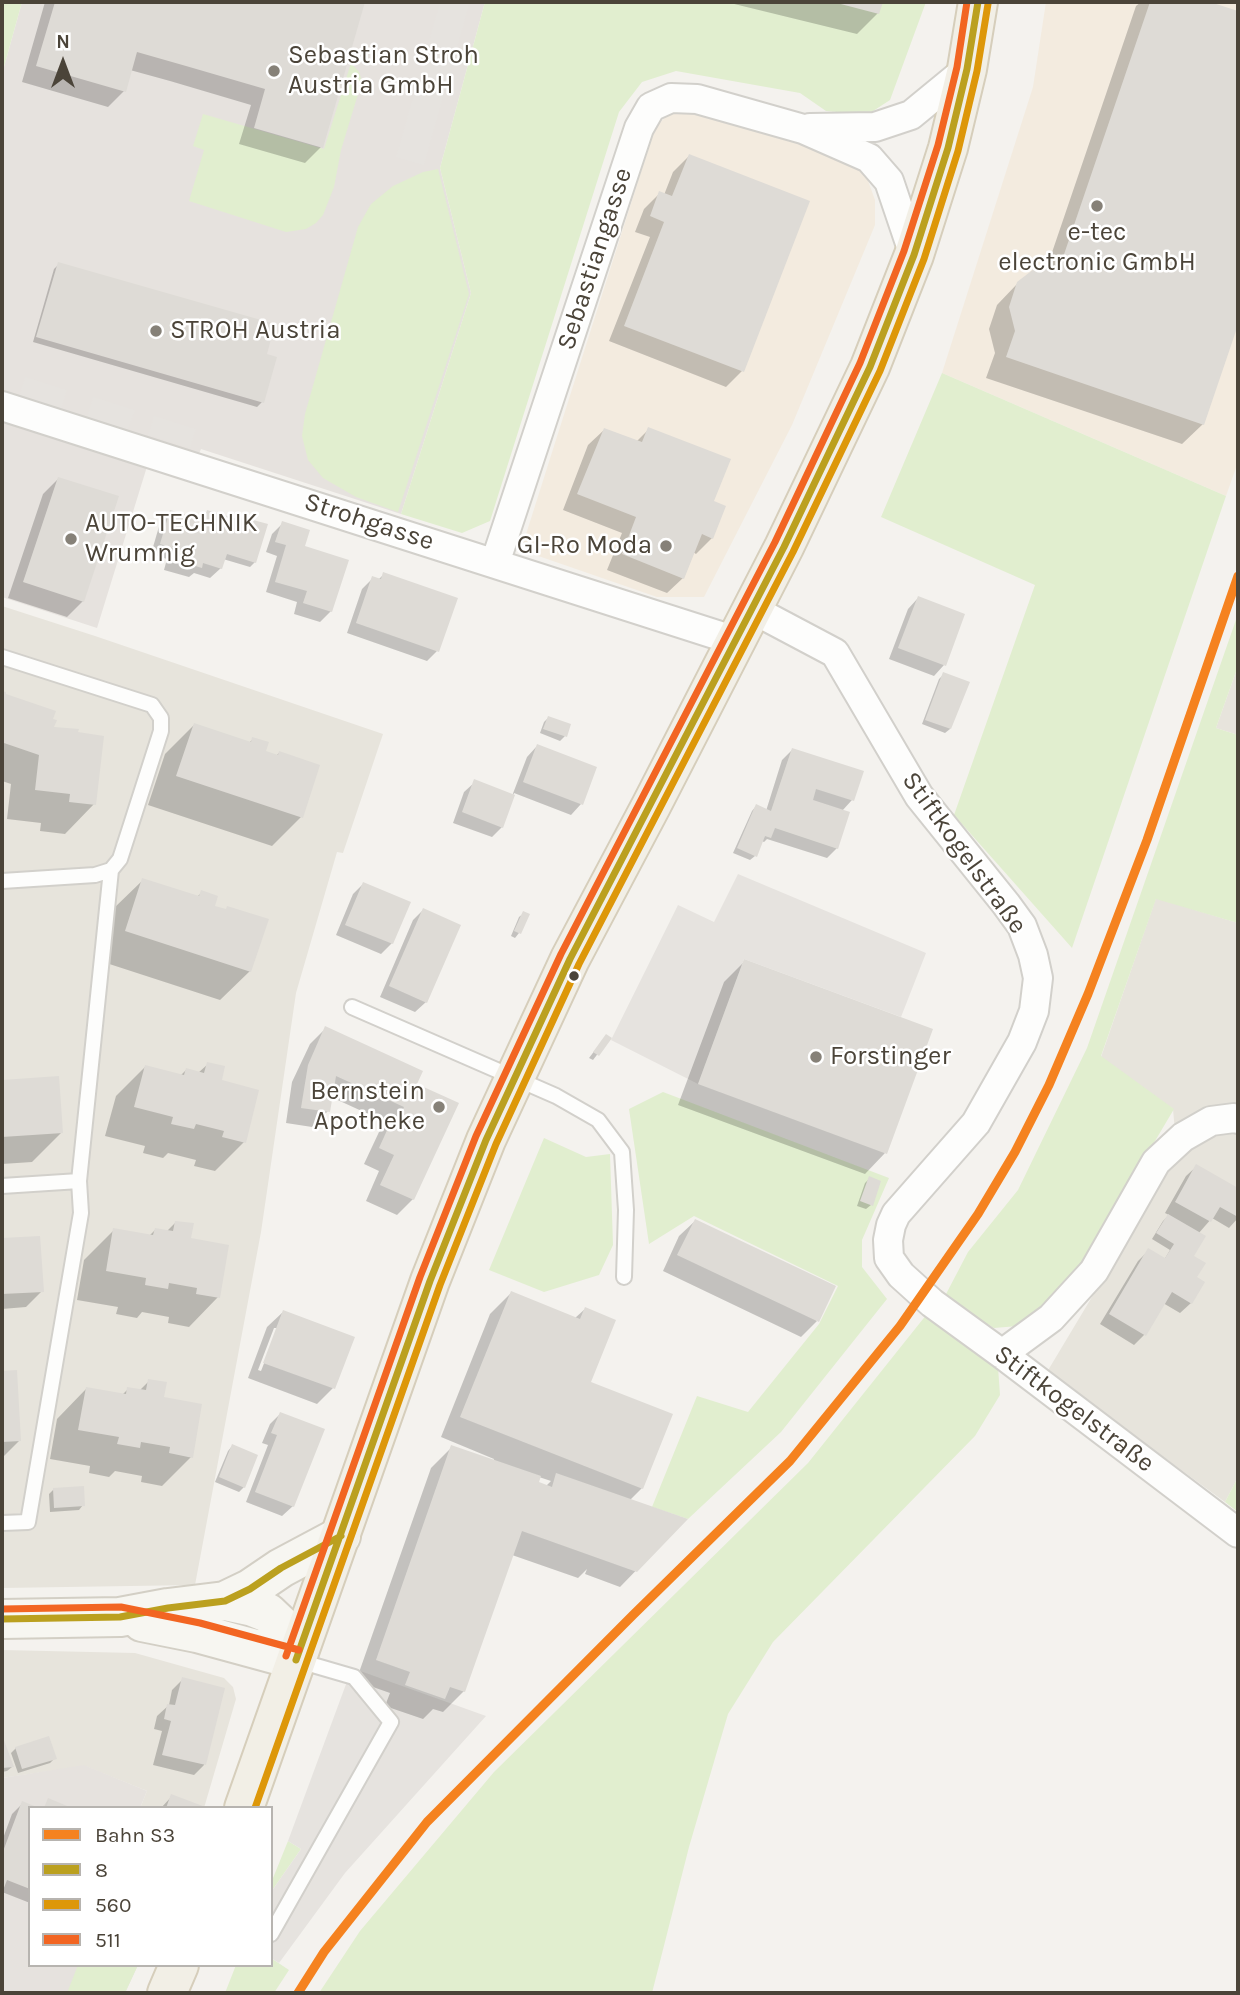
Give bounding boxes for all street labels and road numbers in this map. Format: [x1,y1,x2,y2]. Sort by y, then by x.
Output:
street label: Sebastiangasse [551,164,639,354]
street label: Strohgasse [300,486,438,558]
street label: Stiftkogelstraße [895,766,1033,940]
street label: Stiftkogelstraße [988,1339,1160,1479]

